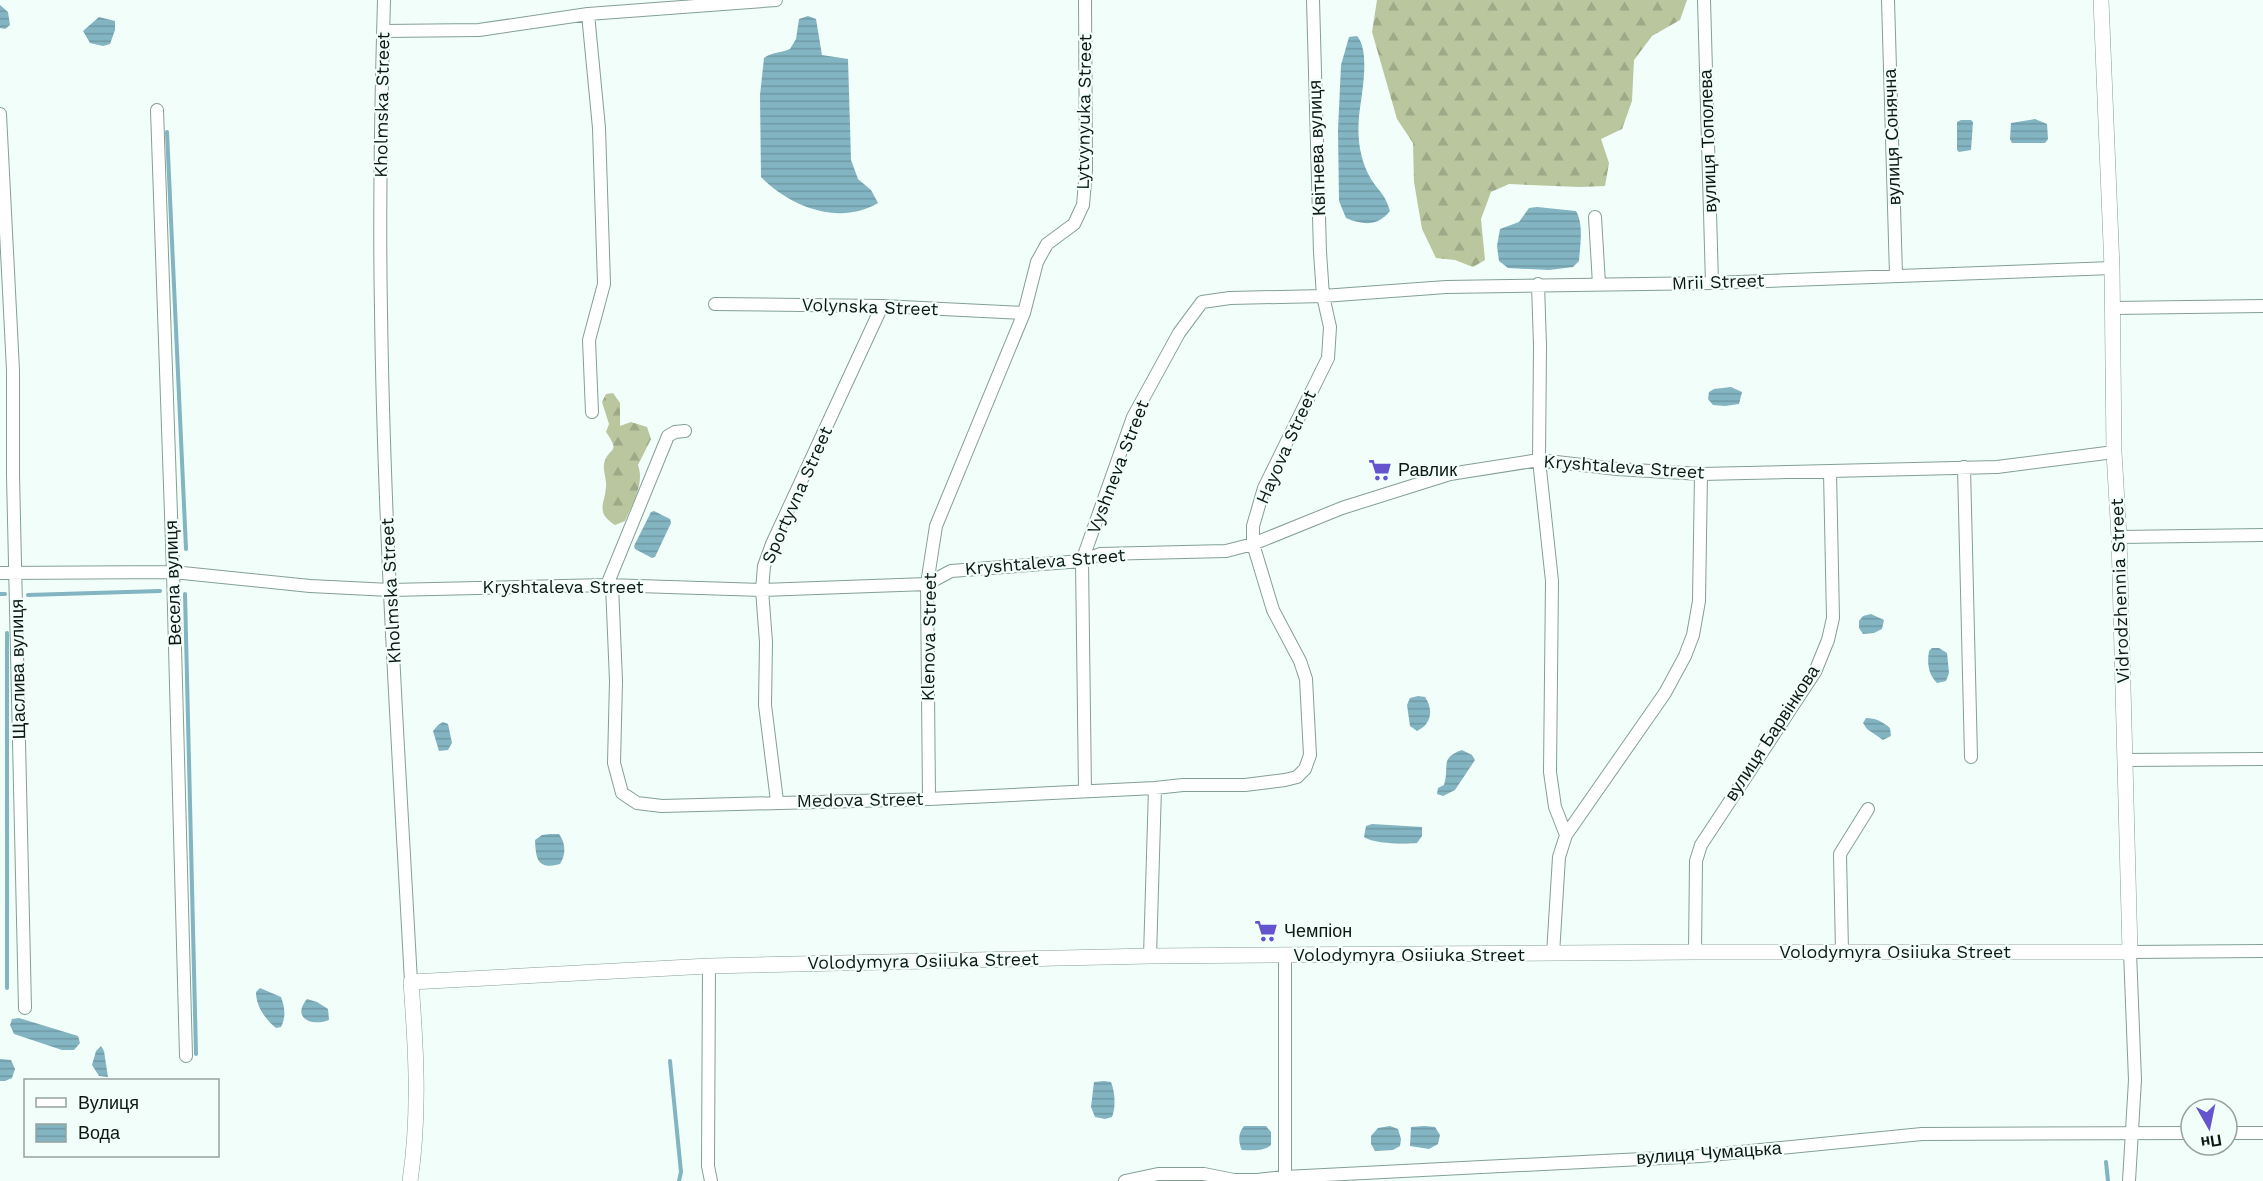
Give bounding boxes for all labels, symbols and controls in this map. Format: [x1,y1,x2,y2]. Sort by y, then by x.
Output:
street label: Kholmska Street [370,31,393,178]
street label: Lytvynyuka Street [1072,33,1095,190]
street label: вулиця Сонячна [1879,67,1904,206]
street label: вулиця Тополева [1694,68,1720,213]
street label: Квітнева вулиця [1304,80,1329,216]
street label: Mrii Street [1671,269,1765,294]
street label: Volynska Street [801,294,939,319]
street label: Hayova Street [1251,386,1320,507]
street label: Vyshneva Street [1082,397,1153,537]
street label: Sportyvna Street [757,423,836,567]
street label: Kryshtaleva Street [1543,450,1706,483]
supermarket icon: Равлик [1367,457,1393,483]
place label: Равлик [1398,459,1457,480]
street label: Vidrodzhennia Street [2106,498,2133,684]
street label: Kholmska Street [376,517,405,664]
street label: Весела вулиця [160,520,185,646]
street label: Kryshtaleva Street [964,544,1127,579]
street label: Klenova Street [917,572,940,702]
street label: Kryshtaleva Street [482,576,644,597]
street label: Щаслива вулиця [6,599,29,739]
street label: вулиця Барвінкова [1720,660,1824,804]
street label: Medova Street [796,788,924,811]
supermarket icon: Чемпіон [1253,918,1279,944]
place label: Чемпіон [1284,920,1352,941]
street label: Volodymyra Osiiuka Street [1779,941,2011,962]
street label: Volodymyra Osiiuka Street [1293,944,1525,965]
street label: Volodymyra Osiiuka Street [807,948,1039,973]
legend [24,1079,219,1157]
text: Вулиця [78,1092,139,1113]
north arrow [2179,1097,2239,1157]
text: Вода [78,1122,121,1143]
text: Пн [2199,1130,2223,1152]
street label: вулиця Чумацька [1636,1137,1783,1168]

